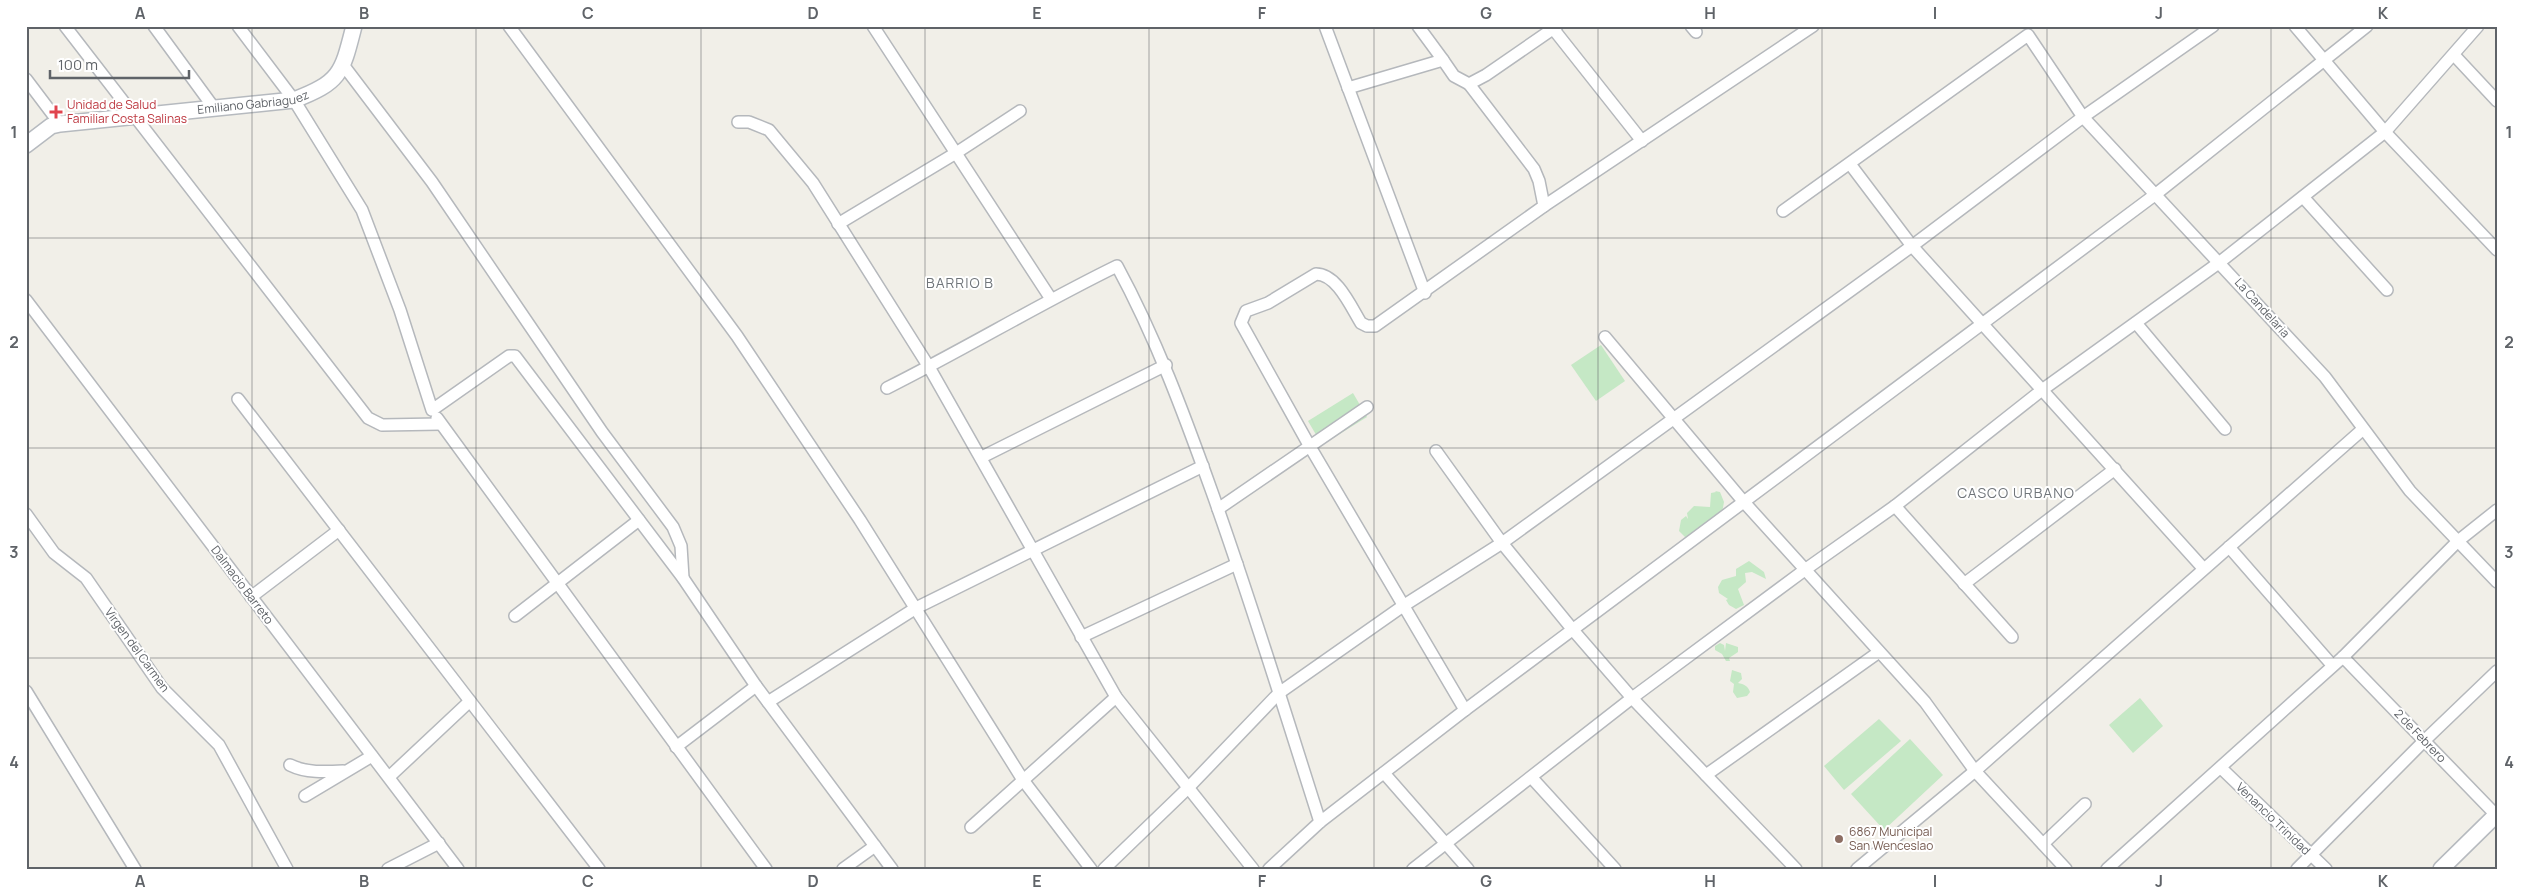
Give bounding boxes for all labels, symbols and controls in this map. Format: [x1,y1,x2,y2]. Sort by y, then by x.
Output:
text: A [135,2,146,24]
text: B [359,2,369,24]
text: C [582,2,594,24]
text: D [807,2,819,24]
text: E [1032,2,1042,24]
text: F [1258,2,1267,24]
text: G [1480,2,1492,24]
text: H [1704,2,1716,24]
text: I [1933,2,1937,24]
text: J [2155,2,2163,24]
text: K [2378,2,2389,24]
scale bar [50,48,189,80]
text: 100 m [58,54,98,75]
street label: Emiliano Gabriaguez [197,86,311,118]
place label: Unidad de Salud Familiar Costa Salinas [67,96,187,127]
marker: Unidad de Salud Familiar Costa Salinas [49,105,63,119]
text: 1 [10,121,18,143]
text: 1 [2505,121,2513,143]
district label: BARRIO B [926,273,994,292]
street label: La Candelaria [2231,274,2294,341]
text: 2 [9,331,19,353]
text: 2 [2504,331,2514,353]
district label: CASCO URBANO [1957,483,2075,502]
text: 3 [9,541,19,563]
text: 3 [2504,541,2514,563]
street label: Dalmacio Barreto [207,542,278,628]
street label: Virgen del Carmen [101,604,174,695]
street label: 2 de Febrero [2391,705,2450,766]
text: 4 [9,751,19,773]
text: 4 [2504,751,2514,773]
street label: Venancio Trinidad [2232,779,2314,859]
place label: 6867 Municipal San Wenceslao [1849,823,1933,854]
marker: 6867 Municipal San Wenceslao [1833,833,1845,845]
text: A [135,870,146,892]
text: B [359,870,369,892]
text: C [582,870,594,892]
text: D [807,870,819,892]
text: E [1032,870,1042,892]
text: F [1258,870,1267,892]
text: G [1480,870,1492,892]
text: H [1704,870,1716,892]
text: I [1933,870,1937,892]
text: J [2155,870,2163,892]
text: K [2378,870,2389,892]

